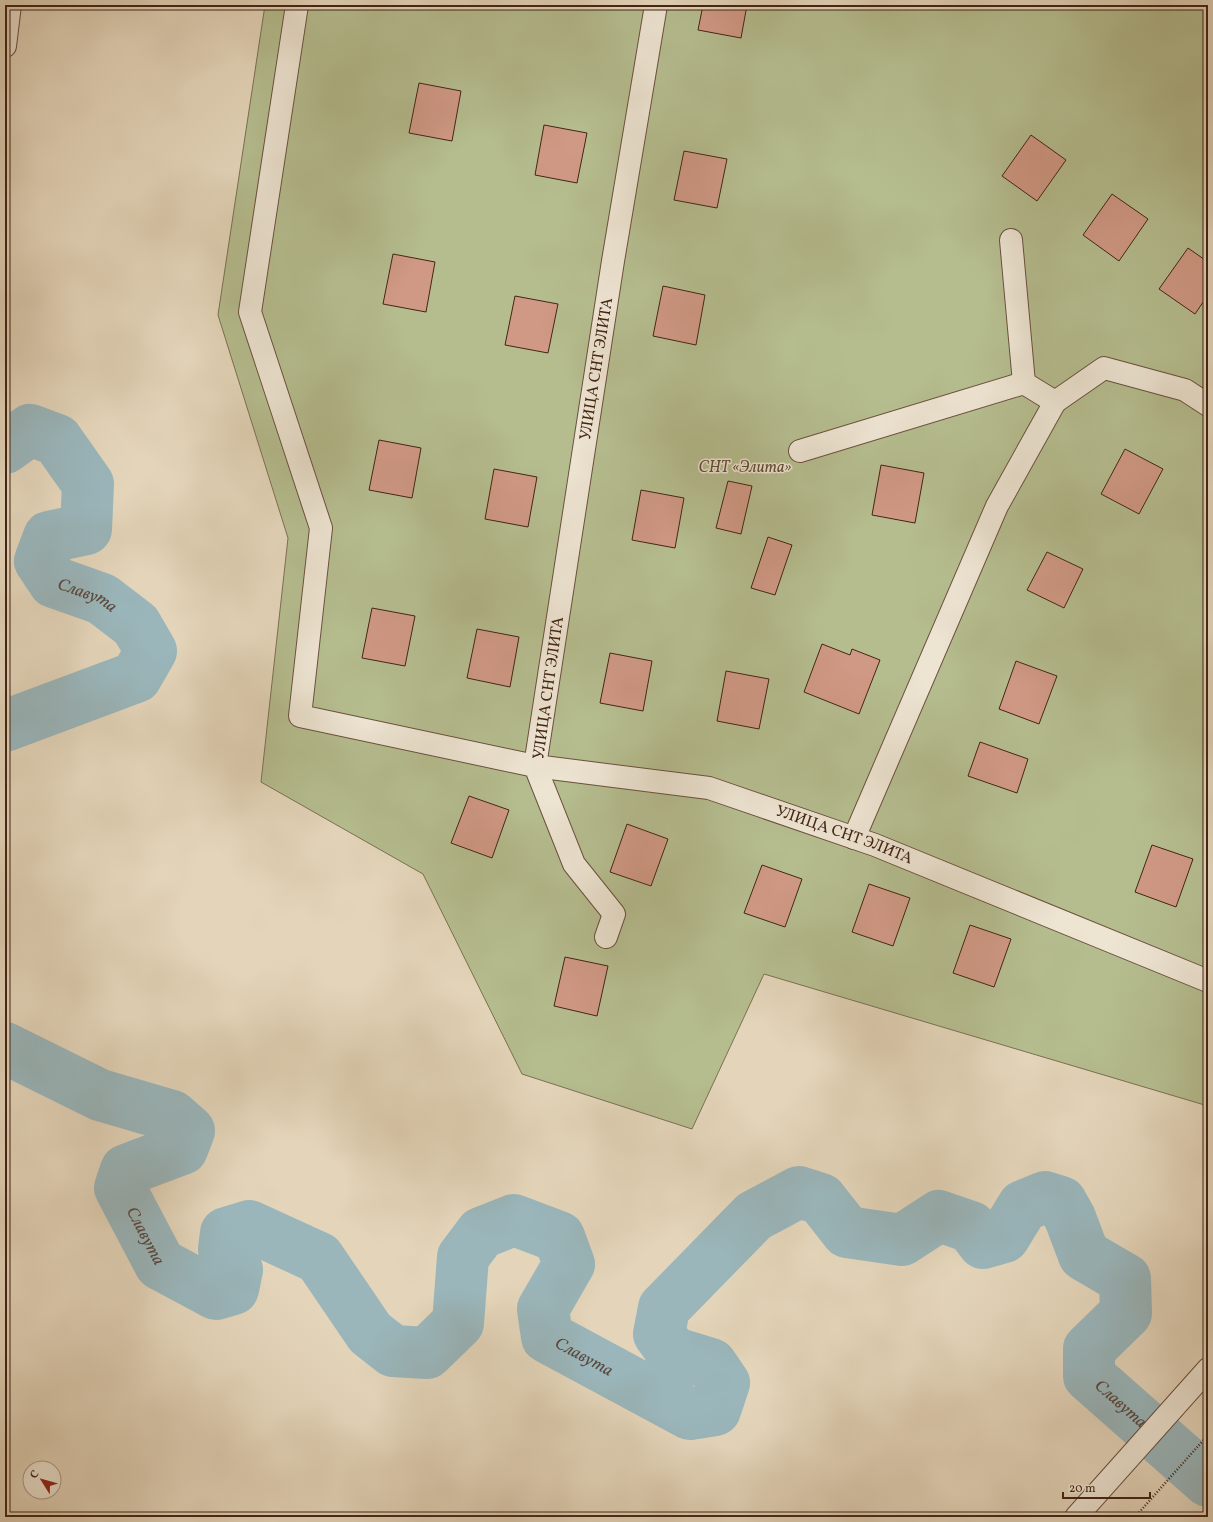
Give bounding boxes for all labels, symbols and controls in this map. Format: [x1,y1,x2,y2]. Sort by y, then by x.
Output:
street label: УЛИЦА СНТ ЭЛИТА [575,296,619,442]
park label: СНТ «Элита» [698,457,792,479]
water label: Славута [54,573,122,618]
street label: УЛИЦА СНТ ЭЛИТА [528,615,570,761]
street label: УЛИЦА СНТ ЭЛИТА [773,801,916,870]
water label: Славута [120,1203,170,1269]
water label: Славута [551,1332,617,1382]
water label: Славута [1089,1374,1152,1433]
north arrow [22,1460,62,1500]
text: С [27,1468,43,1482]
scale bar [1063,1474,1150,1500]
text: 20 m [1069,1481,1096,1497]

